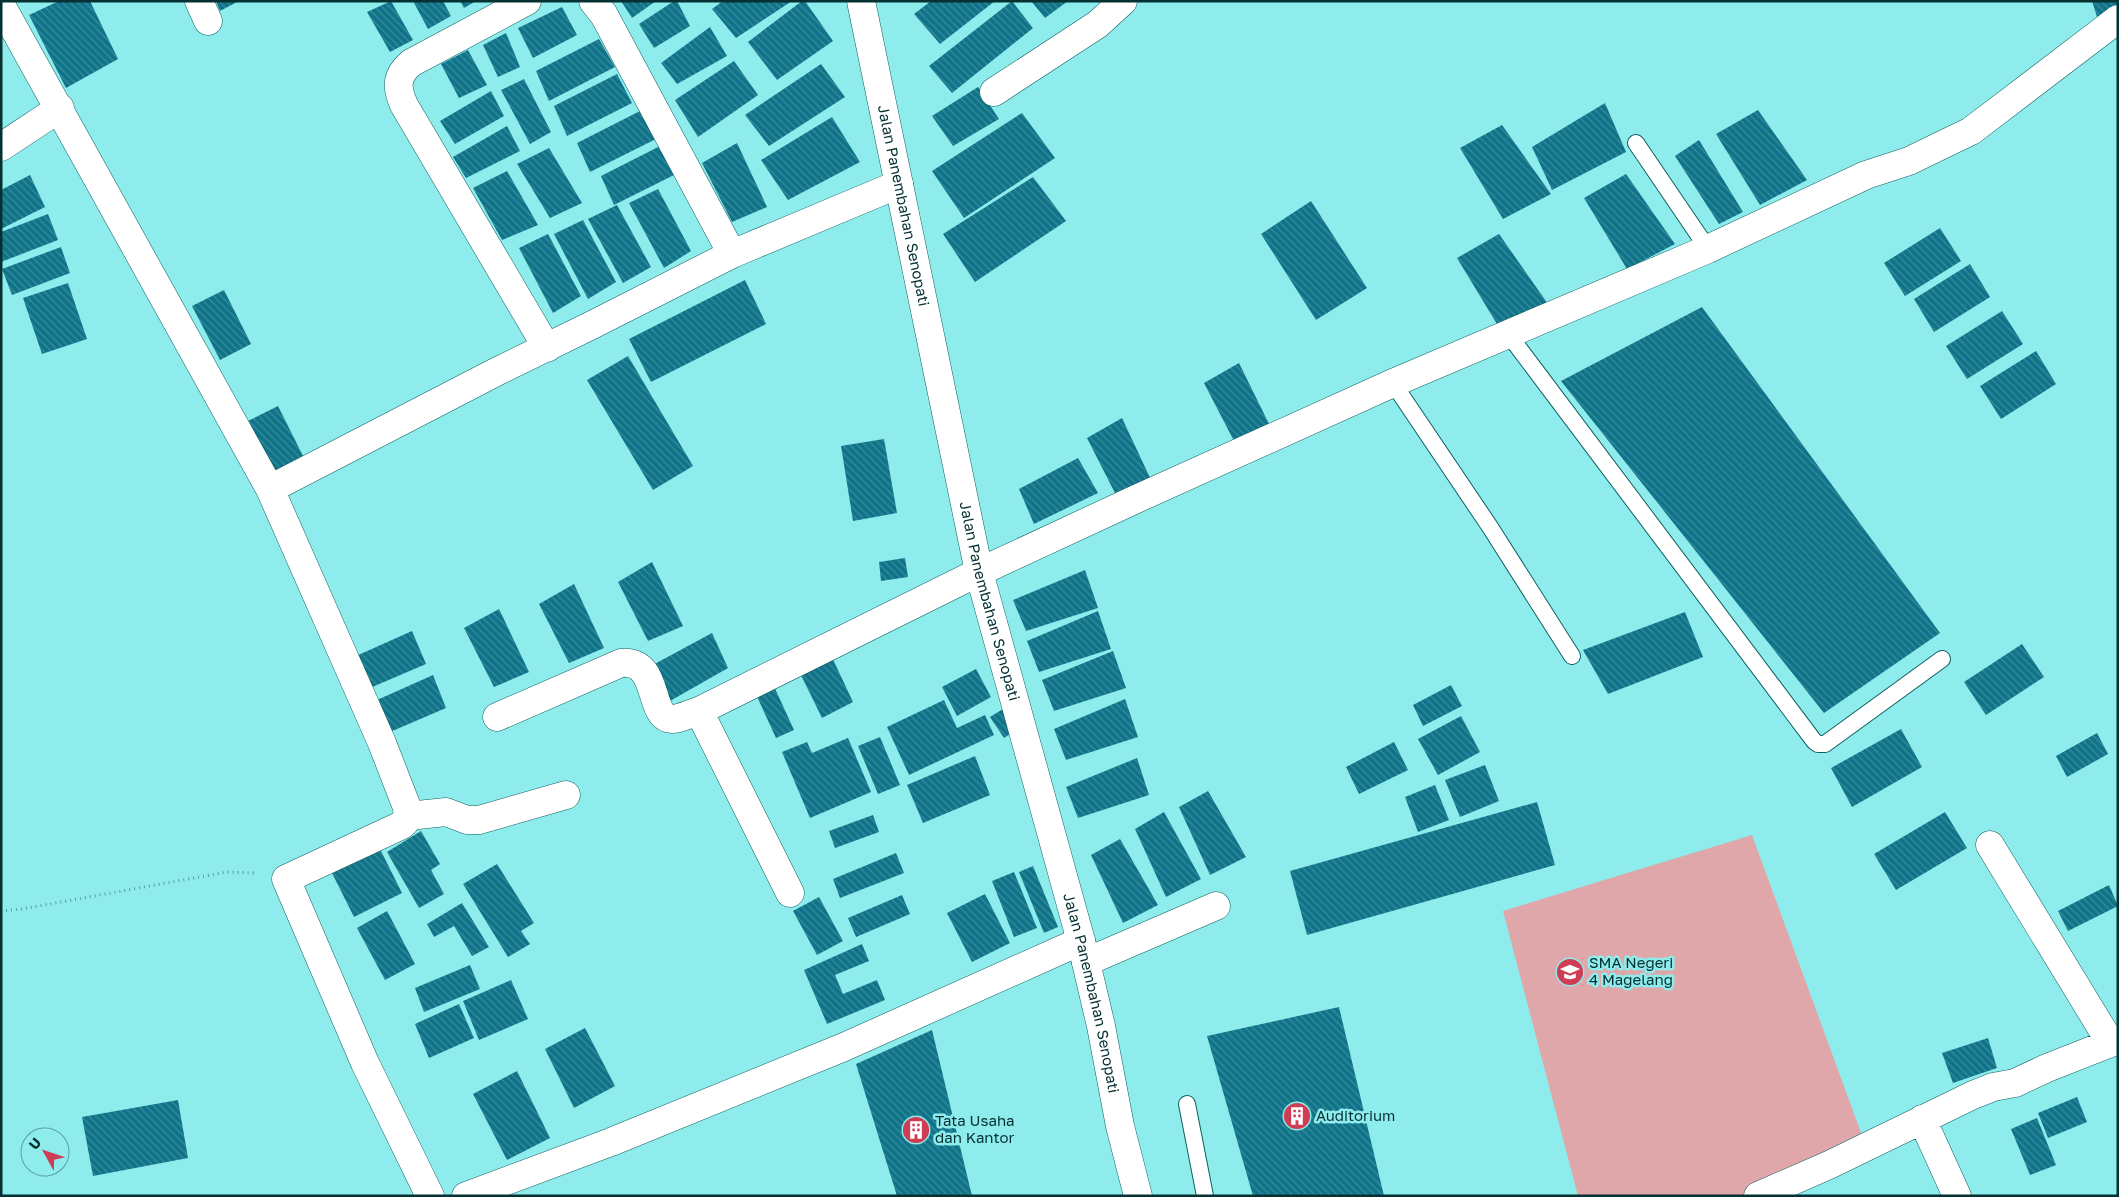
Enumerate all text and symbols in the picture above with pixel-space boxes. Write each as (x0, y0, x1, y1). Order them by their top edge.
street label: Jalan Panembahan Senopati (875, 103, 934, 308)
street label: Jalan Panembahan Senopati (957, 500, 1024, 703)
street label: Jalan Panembahan Senopati (1060, 891, 1124, 1095)
place label: SMA Negeri 4 Magelang (1589, 953, 1673, 988)
school or university icon: SMA Negeri 4 Magelang (1555, 957, 1585, 987)
building icon: Auditorium (1282, 1101, 1312, 1131)
place label: Auditorium (1316, 1106, 1395, 1124)
place label: Tata Usaha dan Kantor (935, 1111, 1015, 1146)
building icon: Tata Usaha dan Kantor (901, 1115, 931, 1145)
north arrow (20, 1127, 70, 1177)
text: U (25, 1134, 44, 1153)

